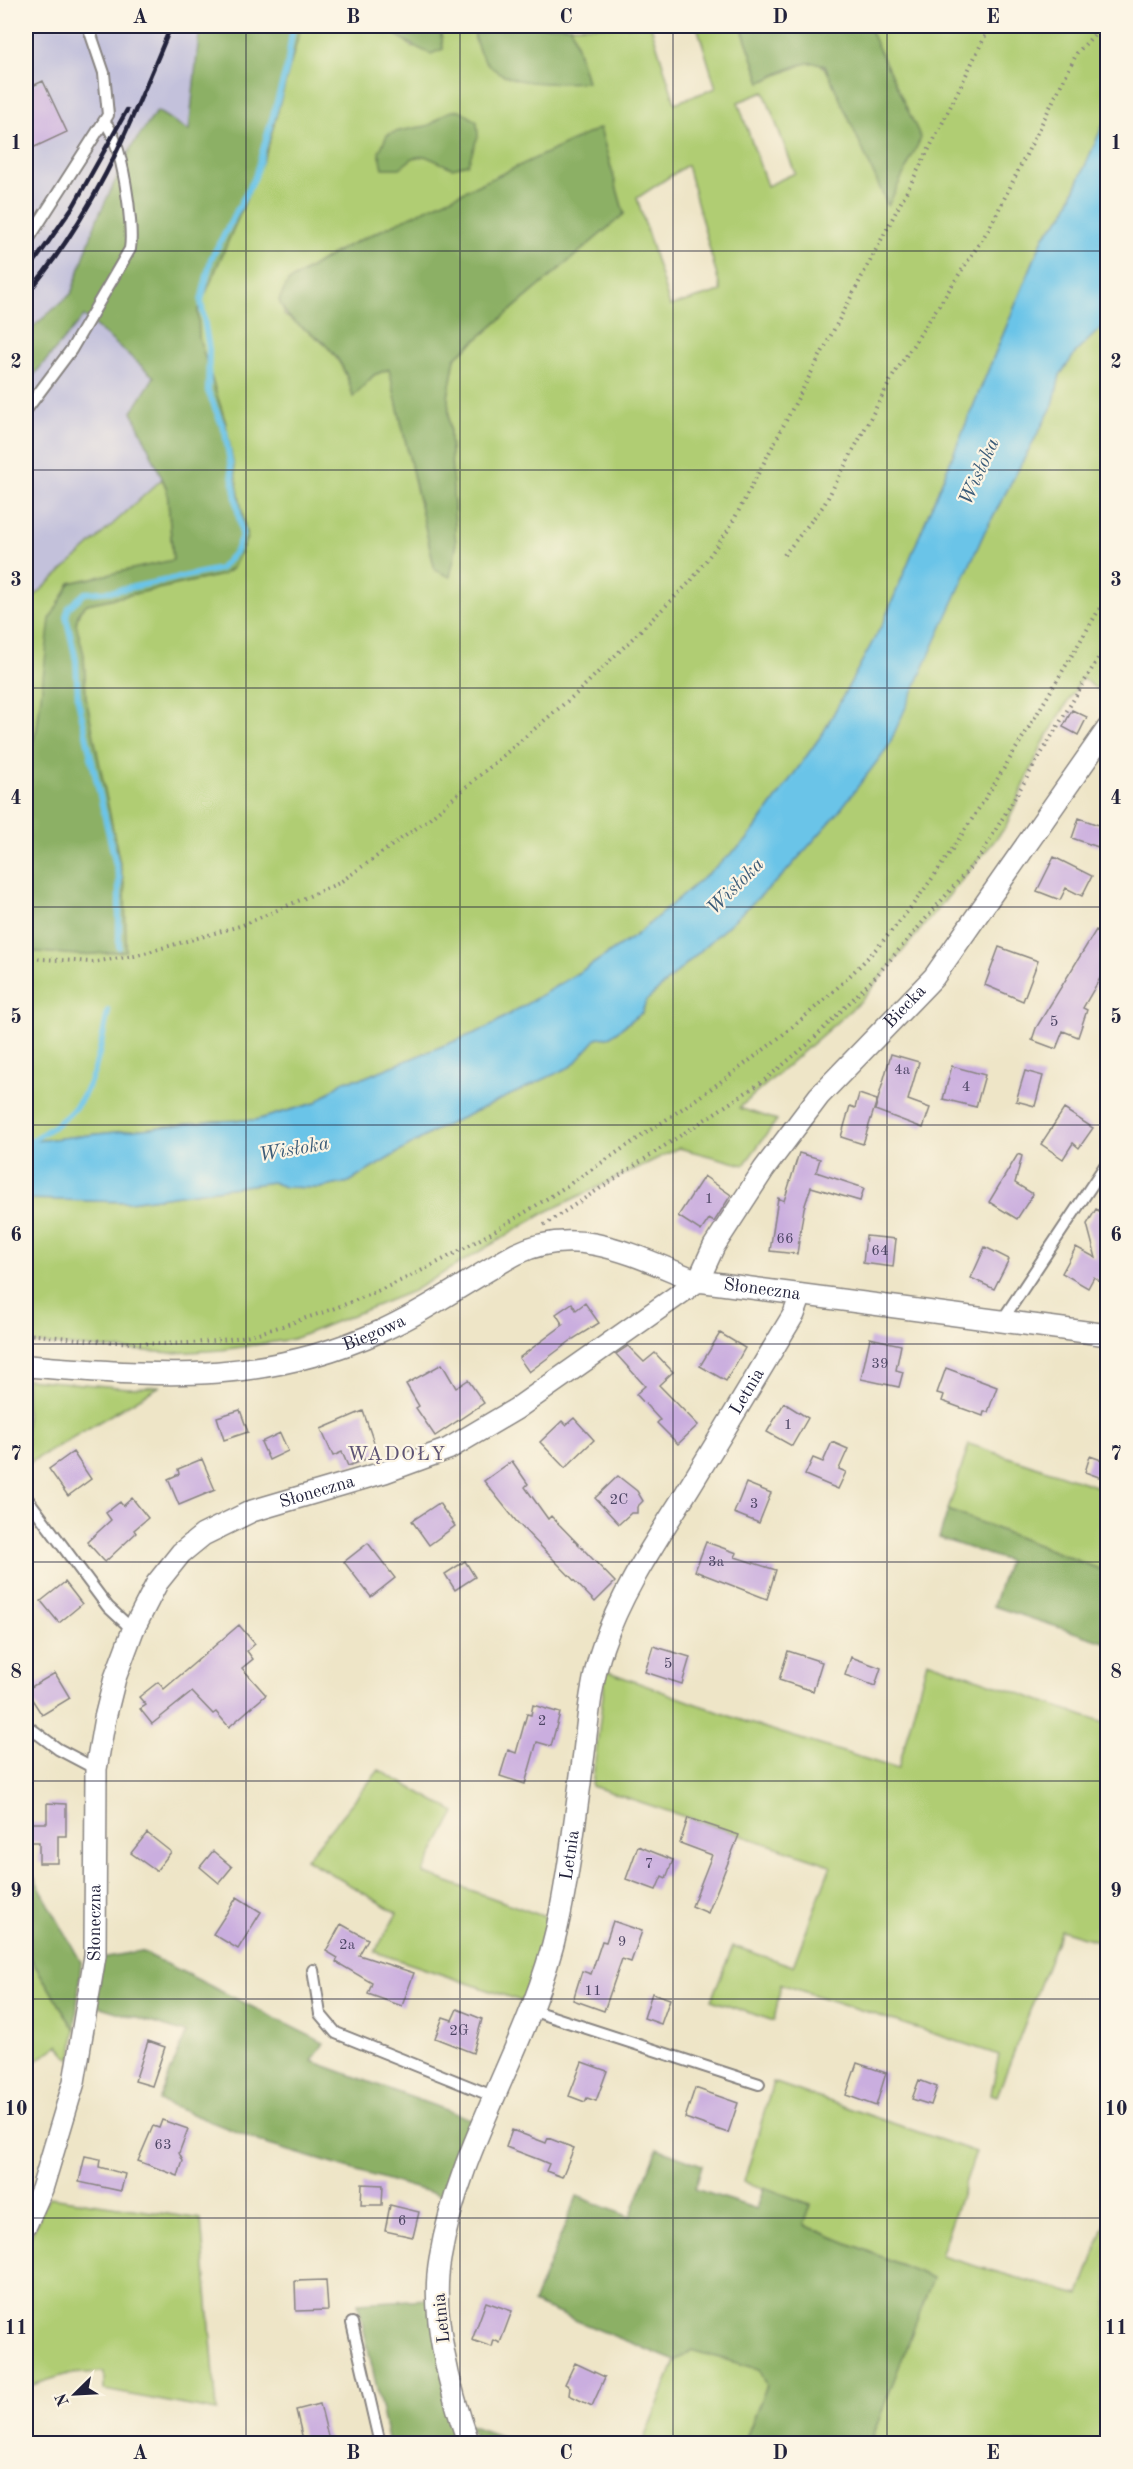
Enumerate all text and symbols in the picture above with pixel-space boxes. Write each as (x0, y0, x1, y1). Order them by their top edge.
text: A (132, 8, 148, 28)
text: B (346, 8, 360, 28)
text: C (559, 8, 573, 28)
text: D (772, 8, 788, 28)
text: E (986, 8, 1000, 28)
text: 1 (10, 134, 22, 154)
text: 1 (1110, 134, 1122, 154)
text: 2 (10, 353, 22, 373)
text: 2 (1110, 353, 1122, 373)
water label: Wisłoka (956, 435, 1004, 509)
text: 3 (10, 571, 22, 591)
text: 3 (1110, 571, 1122, 591)
text: 4 (10, 789, 22, 809)
text: 4 (1110, 789, 1122, 809)
water label: Wisłoka (704, 854, 769, 919)
street label: Biecka (881, 982, 930, 1032)
text: 5 (10, 1007, 22, 1028)
text: 5 (1110, 1007, 1122, 1028)
house number: 5 (1050, 1015, 1058, 1030)
house number: 4a (894, 1063, 911, 1078)
house number: 4 (962, 1080, 970, 1095)
water label: Wisłoka (257, 1134, 331, 1166)
house number: 1 (705, 1192, 713, 1207)
text: 6 (10, 1226, 22, 1246)
text: 6 (1110, 1226, 1122, 1246)
house number: 66 (776, 1232, 794, 1247)
house number: 64 (871, 1244, 889, 1259)
street label: Słoneczna (723, 1275, 802, 1303)
street label: Biegowa (340, 1312, 408, 1355)
house number: 39 (871, 1357, 889, 1372)
street label: Letnia (727, 1365, 768, 1418)
house number: 1 (784, 1418, 792, 1433)
text: 7 (10, 1445, 22, 1465)
district label: WĄDOŁY (347, 1445, 447, 1465)
text: 7 (1110, 1445, 1122, 1465)
street label: Słoneczna (277, 1472, 357, 1511)
house number: 2C (610, 1493, 628, 1508)
house number: 3 (750, 1497, 758, 1512)
house number: 3a (708, 1555, 725, 1570)
house number: 5 (664, 1657, 672, 1672)
text: 8 (10, 1663, 22, 1683)
text: 8 (1110, 1663, 1122, 1683)
house number: 2 (538, 1714, 546, 1729)
street label: Letnia (557, 1829, 583, 1881)
house number: 7 (645, 1857, 653, 1872)
text: 9 (10, 1882, 22, 1902)
text: 9 (1110, 1882, 1122, 1902)
street label: Słoneczna (86, 1884, 104, 1962)
house number: 9 (618, 1935, 626, 1950)
house number: 2a (339, 1938, 356, 1953)
house number: 11 (584, 1984, 602, 1999)
house number: 2G (449, 2024, 469, 2039)
text: 10 (4, 2100, 28, 2120)
text: 10 (1104, 2100, 1128, 2120)
house number: 63 (154, 2138, 172, 2153)
house number: 6 (398, 2214, 406, 2229)
street label: Letnia (430, 2292, 454, 2344)
text: 11 (4, 2319, 28, 2339)
text: 11 (1104, 2319, 1128, 2339)
north arrow (45, 2364, 105, 2424)
text: N (53, 2390, 73, 2408)
text: A (132, 2444, 148, 2464)
text: B (346, 2444, 360, 2464)
text: C (559, 2444, 573, 2464)
text: D (772, 2444, 788, 2464)
text: E (986, 2444, 1000, 2464)

